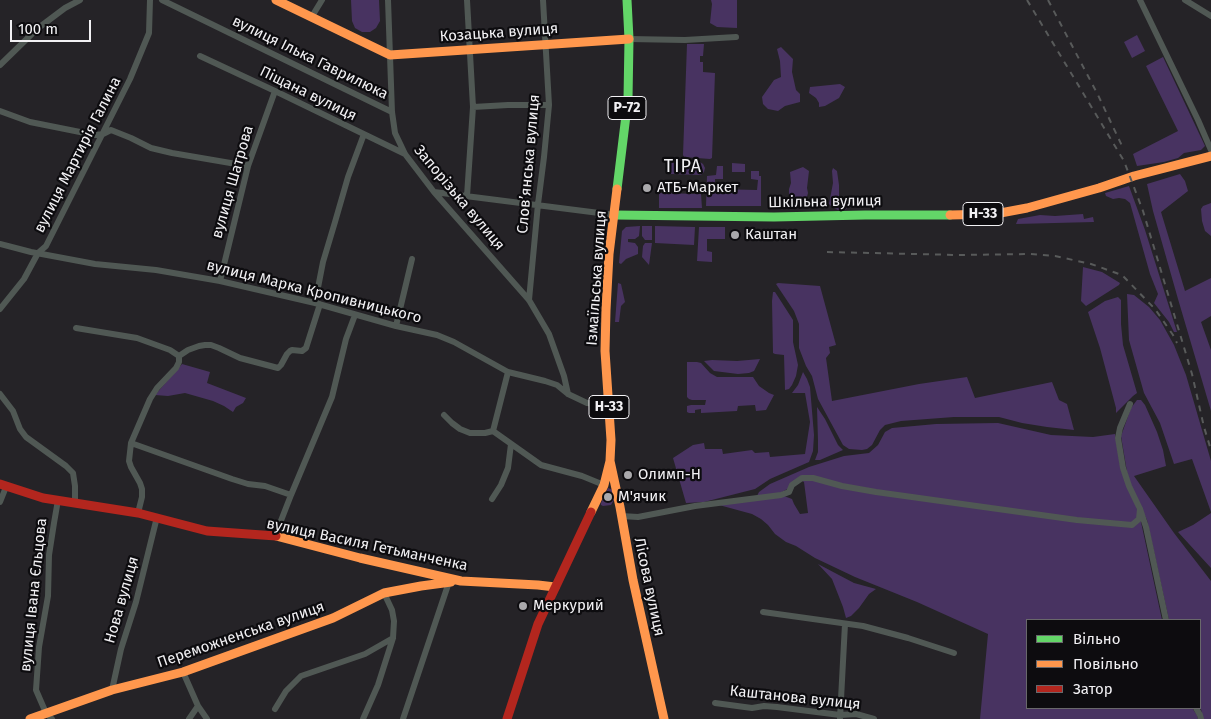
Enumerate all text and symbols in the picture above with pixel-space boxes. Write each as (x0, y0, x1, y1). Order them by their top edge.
scale bar (12, 10, 94, 42)
street label: вулиця Ілька Гаврилюка (229, 12, 391, 104)
text: 100 m (18, 20, 58, 38)
street label: Козацька вулиця (439, 20, 559, 46)
street label: Піщана вулиця (257, 63, 359, 125)
street label: вулиця Мартирія Галина (31, 74, 125, 236)
street label: Словʼянська вулиця (514, 94, 544, 234)
road number: Р-72 (608, 96, 646, 120)
street label: вулиця Шатрова (208, 123, 258, 241)
street label: Запорізька вулиця (410, 142, 508, 254)
district label: ТІРА (663, 156, 703, 178)
place label: АТБ-Маркет (657, 179, 738, 197)
marker: АТБ-Маркет (641, 182, 653, 194)
street label: Шкільна вулиця (768, 192, 882, 212)
road number: Н-33 (963, 202, 1003, 225)
street label: Ізмаїльська вулиця (583, 210, 611, 346)
place label: Каштан (745, 226, 797, 244)
marker: Каштан (729, 229, 741, 241)
street label: вулиця Марка Кропивницького (205, 257, 423, 327)
road number: Н-33 (589, 396, 629, 418)
place label: Олимп-Н (638, 466, 701, 484)
marker: Олимп-Н (622, 469, 634, 481)
place label: М'ячик (618, 488, 666, 506)
marker: М'ячик (602, 491, 614, 503)
street label: вулиця Василя Гетьманченка (265, 515, 469, 575)
street label: вулиця Івана Єльцова (17, 517, 51, 673)
street label: Лісова вулиця (630, 536, 668, 638)
street label: Нова вулиця (101, 554, 143, 646)
place label: Меркурий (533, 597, 604, 615)
street label: Переможненська вулиця (155, 598, 327, 672)
marker: Меркурий (517, 600, 529, 612)
legend (1026, 619, 1201, 709)
text: Вільно (1073, 630, 1120, 648)
text: Повільно (1073, 655, 1139, 673)
text: Затор (1073, 680, 1113, 698)
street label: Каштанова вулиця (729, 682, 861, 714)

